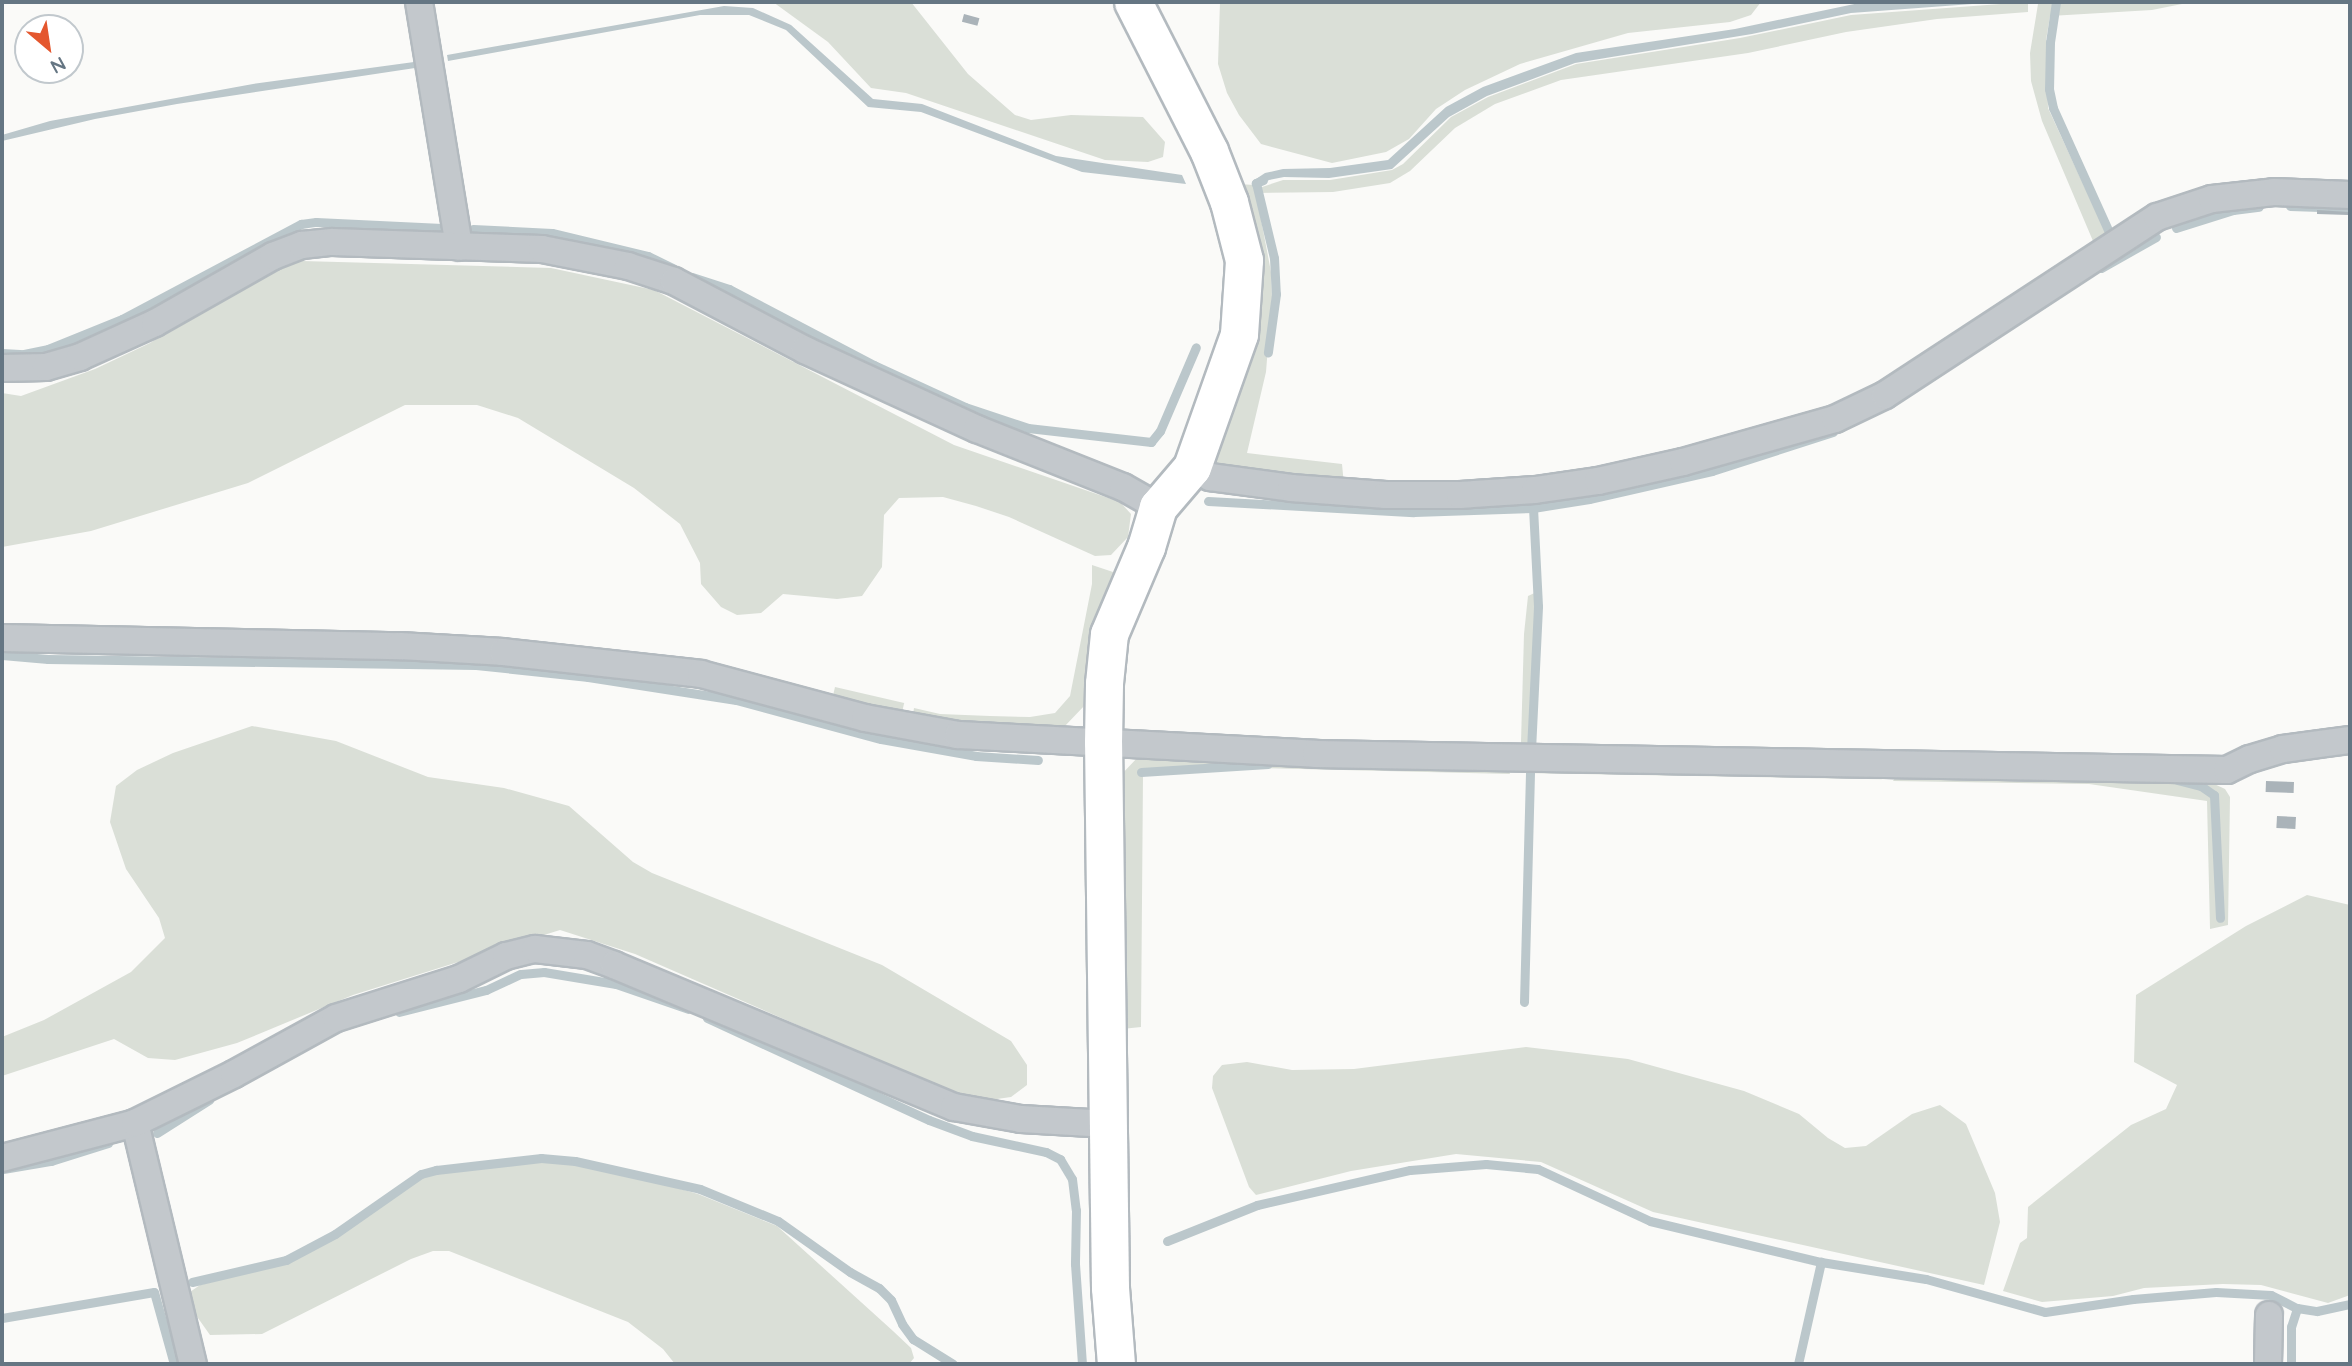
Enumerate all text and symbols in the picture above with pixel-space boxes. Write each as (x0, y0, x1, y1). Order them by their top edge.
north arrow (14, 14, 84, 84)
text: N (46, 52, 70, 79)

